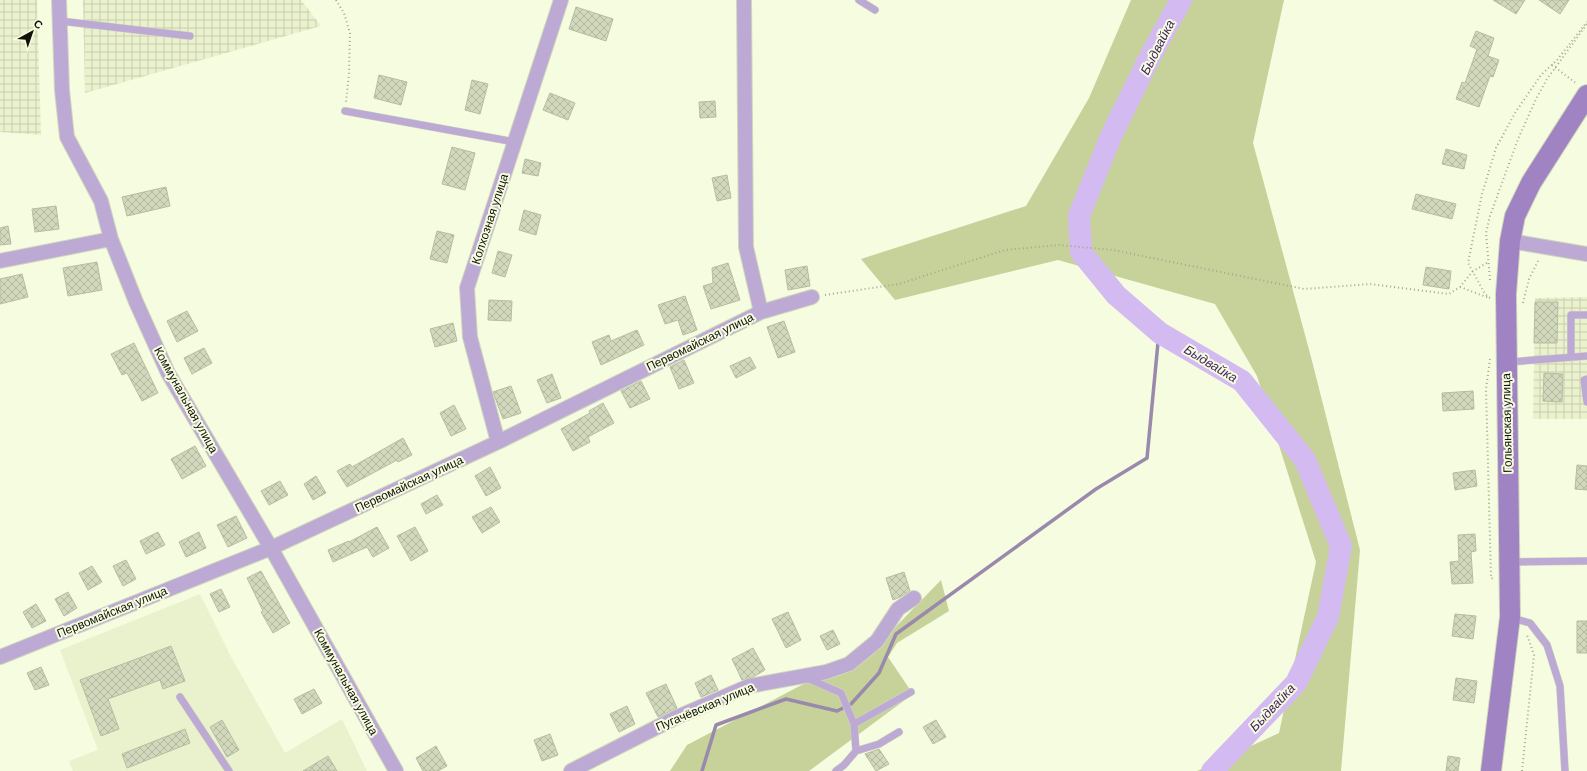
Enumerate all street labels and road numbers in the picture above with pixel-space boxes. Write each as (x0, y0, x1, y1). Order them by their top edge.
street label: Колхозная улица (469, 172, 511, 266)
street label: Первомайская улица (644, 310, 756, 374)
street label: Коммунальная улица (151, 345, 221, 456)
street label: Гольянская улица (1499, 373, 1515, 473)
street label: Первомайская улица (353, 453, 466, 515)
street label: Первомайская улица (55, 583, 169, 641)
street label: Коммунальная улица (311, 627, 381, 738)
street label: Пугачёвская улица (654, 680, 757, 734)

